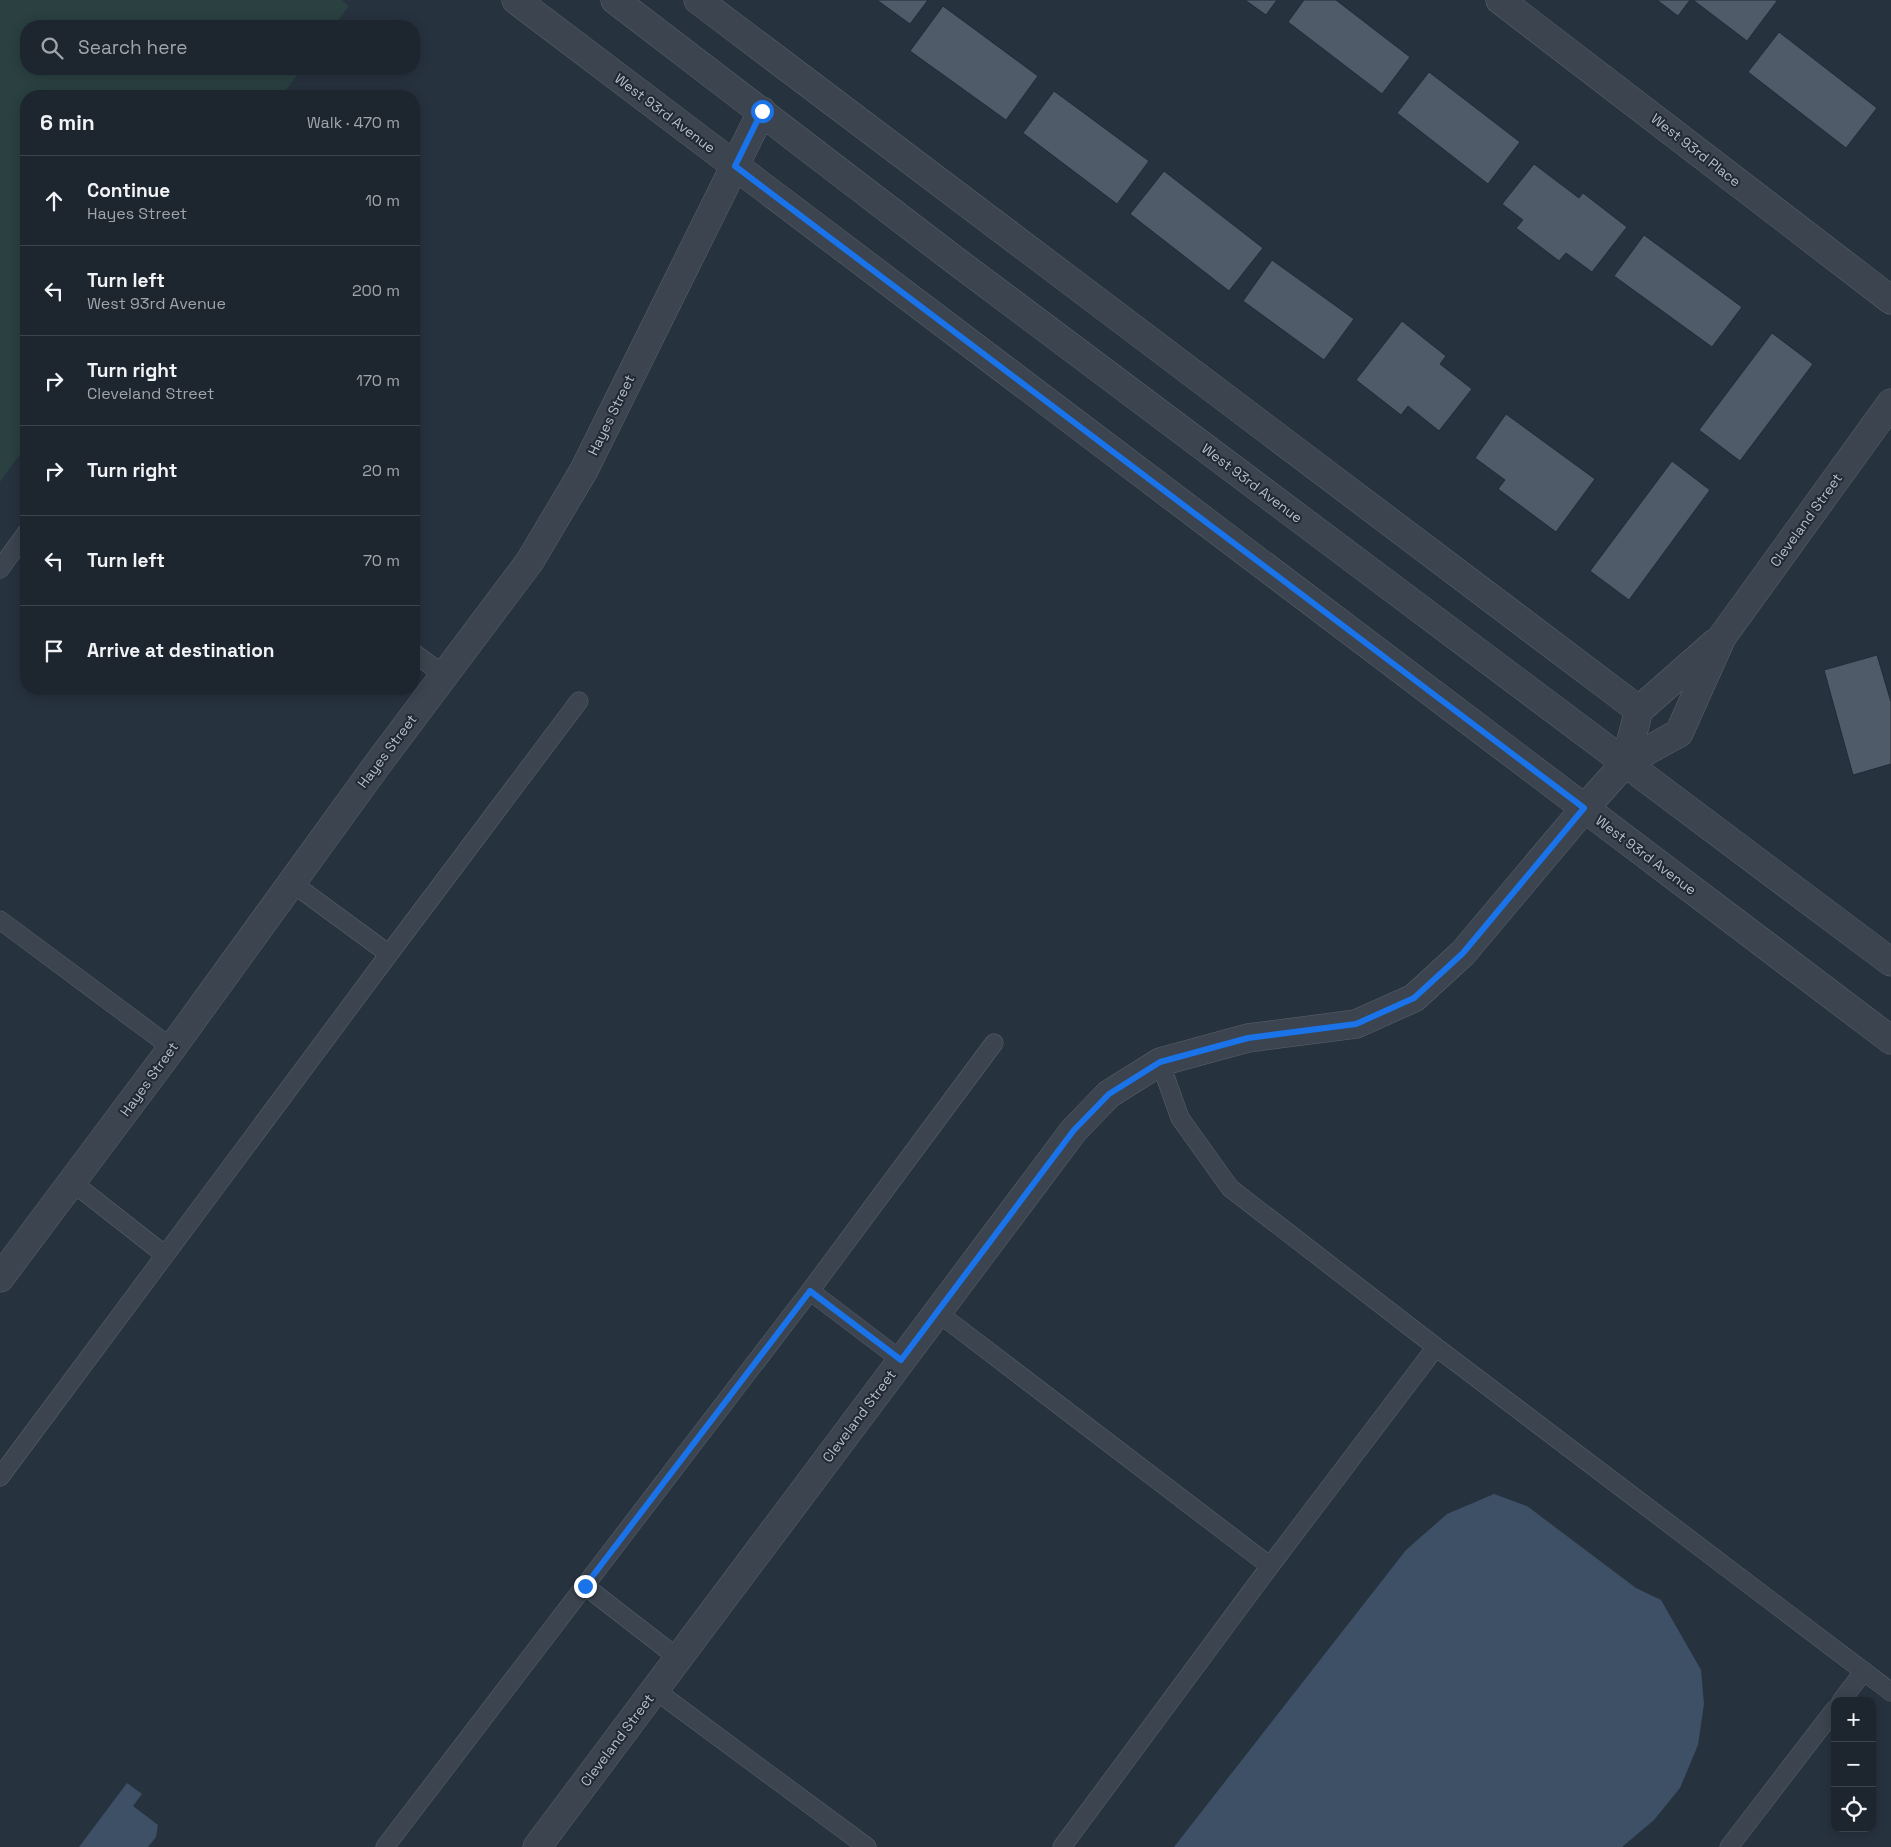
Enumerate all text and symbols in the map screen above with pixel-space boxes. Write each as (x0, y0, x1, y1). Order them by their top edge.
search box (20, 20, 420, 75)
icon: search (38, 34, 66, 62)
text: Search here (78, 35, 188, 60)
street label: West 93rd Avenue (611, 69, 719, 157)
route start (751, 100, 774, 123)
text: 6 min (40, 109, 95, 136)
street label: West 93rd Place (1648, 109, 1744, 191)
text: Walk · 470 m (307, 112, 400, 133)
text: Continue (87, 178, 170, 203)
icon: ahead (40, 187, 68, 215)
text: 10 m (365, 190, 400, 211)
text: Hayes Street (87, 203, 187, 224)
text: Turn left (87, 268, 165, 293)
icon: left (40, 277, 68, 305)
text: 200 m (352, 280, 400, 301)
text: West 93rd Avenue (87, 293, 226, 314)
text: Turn right (87, 358, 177, 383)
icon: right (40, 367, 68, 395)
text: 170 m (356, 370, 400, 391)
street label: Hayes Street (584, 372, 638, 458)
text: Cleveland Street (87, 383, 214, 404)
street label: West 93rd Avenue (1198, 439, 1306, 527)
icon: right (40, 457, 68, 485)
text: Turn right (87, 458, 177, 483)
text: 20 m (362, 460, 400, 481)
street label: Cleveland Street (1766, 470, 1846, 570)
icon: left (40, 547, 68, 575)
text: Turn left (87, 548, 165, 573)
text: 70 m (363, 550, 400, 571)
icon: arrive (40, 637, 68, 665)
text: Arrive at destination (87, 638, 275, 663)
street label: Hayes Street (353, 711, 421, 791)
street label: West 93rd Avenue (1592, 811, 1700, 899)
street label: Hayes Street (116, 1038, 182, 1120)
street label: Cleveland Street (818, 1366, 900, 1466)
route end (574, 1575, 597, 1598)
street label: Cleveland Street (576, 1690, 658, 1790)
map controls (1831, 1697, 1876, 1832)
button: + (1831, 1697, 1876, 1742)
button: − (1831, 1742, 1876, 1787)
button: locate (1831, 1787, 1876, 1832)

